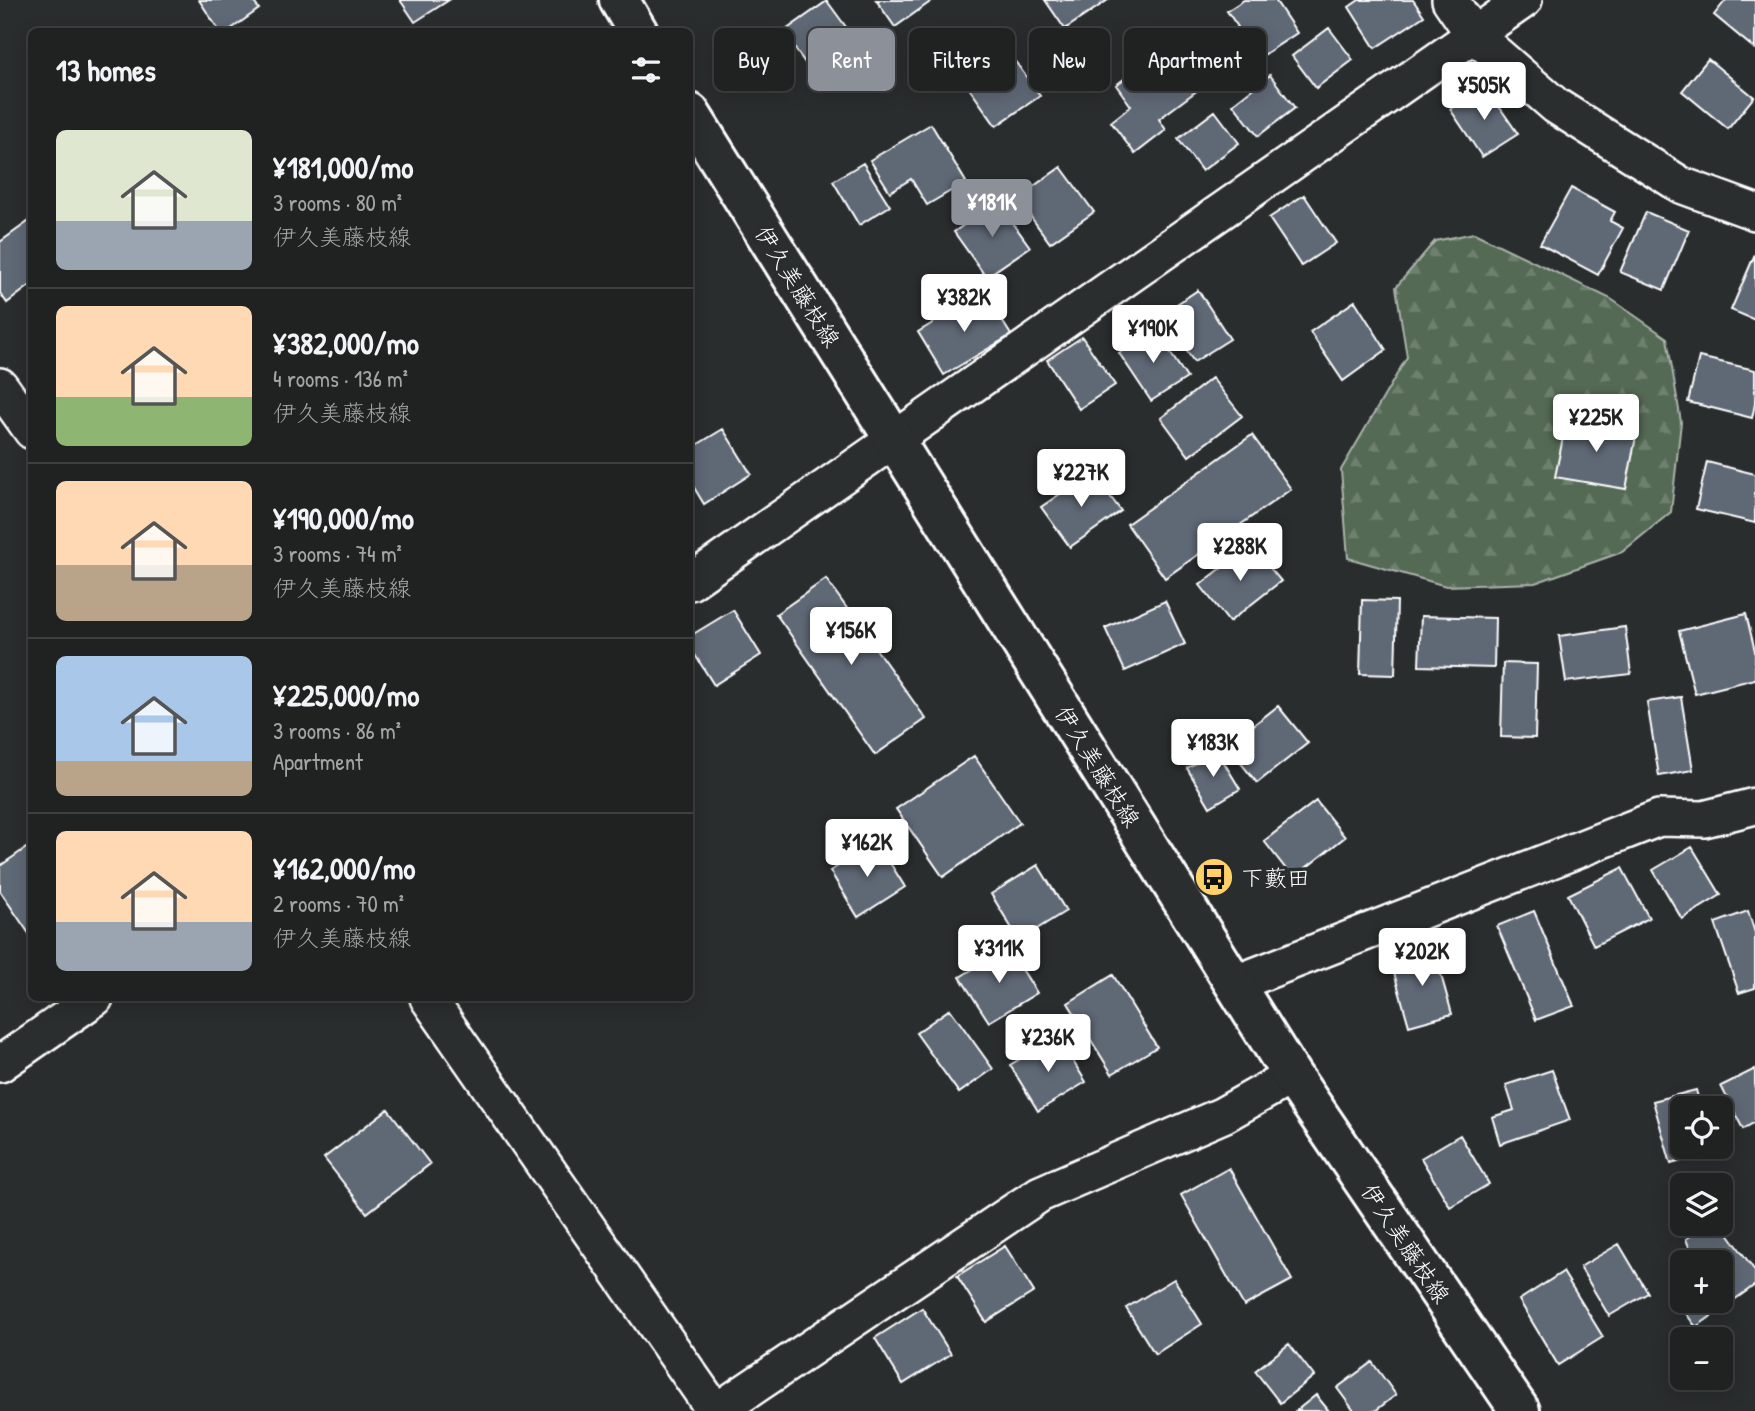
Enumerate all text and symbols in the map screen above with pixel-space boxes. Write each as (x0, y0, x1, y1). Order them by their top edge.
chip: Buy (714, 28, 794, 91)
chip: Rent (808, 28, 895, 91)
chip: Filters (909, 28, 1015, 91)
chip: New (1029, 28, 1110, 91)
chip: Apartment (1124, 28, 1266, 91)
text: 13 homes (56, 50, 156, 90)
icon: filters (627, 51, 665, 89)
pin: ¥505K (1435, 62, 1533, 122)
text: ¥505K (1458, 69, 1510, 100)
text: ¥181,000/mo (273, 147, 413, 187)
icon: home (112, 158, 196, 242)
pin: ¥181K (943, 180, 1041, 239)
text: ¥181K (967, 186, 1017, 217)
text: 3 rooms · 80 m² (273, 187, 402, 218)
street label: 伊久美藤枝線 (748, 219, 848, 353)
text: 伊久美藤枝線 (273, 221, 411, 252)
pin: ¥382K (915, 274, 1013, 334)
text: ¥382K (937, 281, 991, 312)
pin: ¥190K (1104, 306, 1202, 365)
text: ¥190K (1128, 312, 1178, 343)
text: ¥382,000/mo (273, 323, 419, 363)
icon: home (112, 334, 196, 418)
text: 4 rooms · 136 m² (273, 363, 408, 394)
pin: ¥225K (1547, 394, 1645, 454)
text: 伊久美藤枝線 (273, 397, 411, 428)
text: ¥225K (1569, 401, 1623, 432)
pin: ¥227K (1032, 449, 1130, 509)
text: ¥227K (1053, 456, 1109, 487)
text: ¥190,000/mo (273, 498, 414, 538)
icon: home (112, 509, 196, 593)
pin: ¥288K (1191, 524, 1289, 583)
text: ¥288K (1213, 530, 1267, 561)
text: 3 rooms · 74 m² (273, 538, 402, 569)
text: 伊久美藤枝線 (273, 572, 411, 603)
pin: ¥156K (802, 608, 900, 667)
text: ¥156K (826, 614, 876, 645)
text: ¥225,000/mo (273, 675, 419, 715)
icon: home (112, 684, 196, 768)
street label: 伊久美藤枝線 (1048, 699, 1148, 833)
text: 3 rooms · 86 m² (273, 715, 401, 746)
pin: ¥183K (1164, 720, 1262, 779)
text: ¥183K (1187, 726, 1239, 757)
text: Apartment (273, 746, 363, 777)
pin: ¥162K (818, 820, 916, 879)
text: ¥162K (842, 826, 893, 857)
text: ¥162,000/mo (273, 848, 415, 888)
bus stop icon: 下藪田 (1193, 856, 1235, 898)
icon: home (112, 859, 196, 943)
place label: 下藪田 (1241, 862, 1310, 893)
text: 2 rooms · 70 m² (273, 888, 404, 919)
text: 伊久美藤枝線 (273, 922, 411, 953)
pin: ¥311K (950, 926, 1048, 985)
pin: ¥202K (1373, 928, 1471, 988)
text: ¥311K (974, 932, 1024, 963)
text: ¥202K (1395, 935, 1449, 966)
pin: ¥236K (999, 1014, 1097, 1074)
text: ¥236K (1022, 1021, 1074, 1052)
map controls (1670, 1096, 1733, 1390)
button: locate (1670, 1096, 1733, 1159)
button: layers (1670, 1173, 1733, 1236)
street label: 伊久美藤枝線 (1355, 1177, 1457, 1309)
button: + (1670, 1250, 1733, 1313)
button: − (1670, 1327, 1733, 1390)

